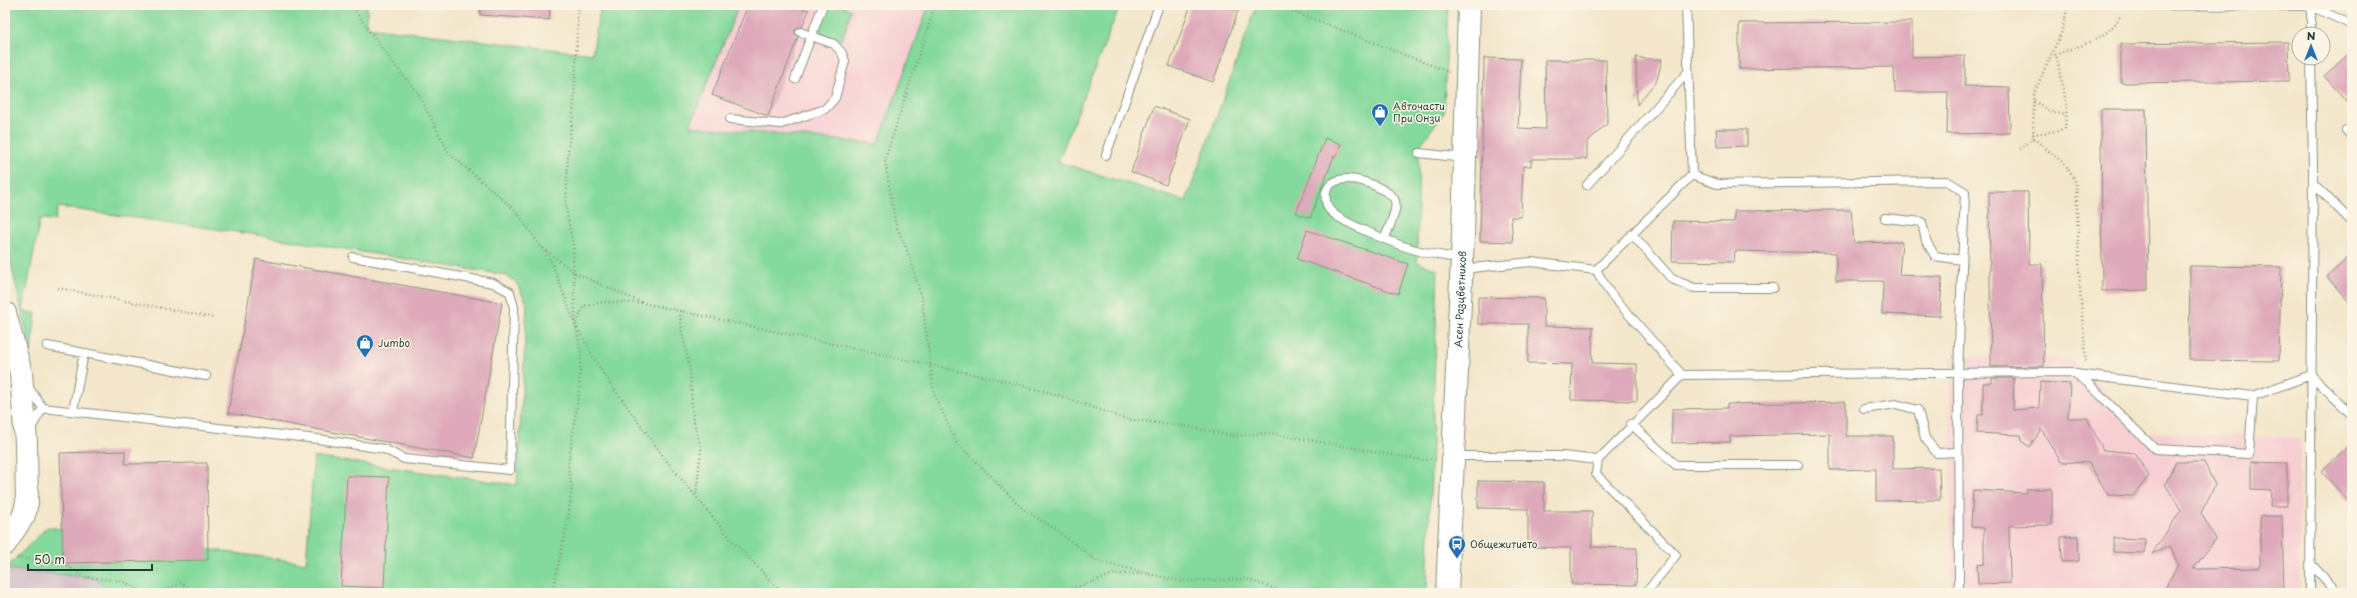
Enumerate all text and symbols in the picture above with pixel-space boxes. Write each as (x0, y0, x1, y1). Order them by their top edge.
north arrow (2291, 26, 2331, 66)
text: N (2307, 27, 2316, 44)
place label: Авточасти При Онзи (1393, 98, 1445, 125)
shop icon: Авточасти При Онзи (1370, 102, 1390, 127)
street label: Асен Разцветников (1450, 251, 1469, 348)
shop icon: Jumbo (355, 333, 375, 358)
place label: Jumbo (378, 335, 410, 350)
bus stop icon: Общежитието (1447, 534, 1467, 559)
place label: Общежитието (1470, 536, 1538, 551)
scale bar (28, 546, 152, 572)
text: 50 m (34, 550, 65, 568)

